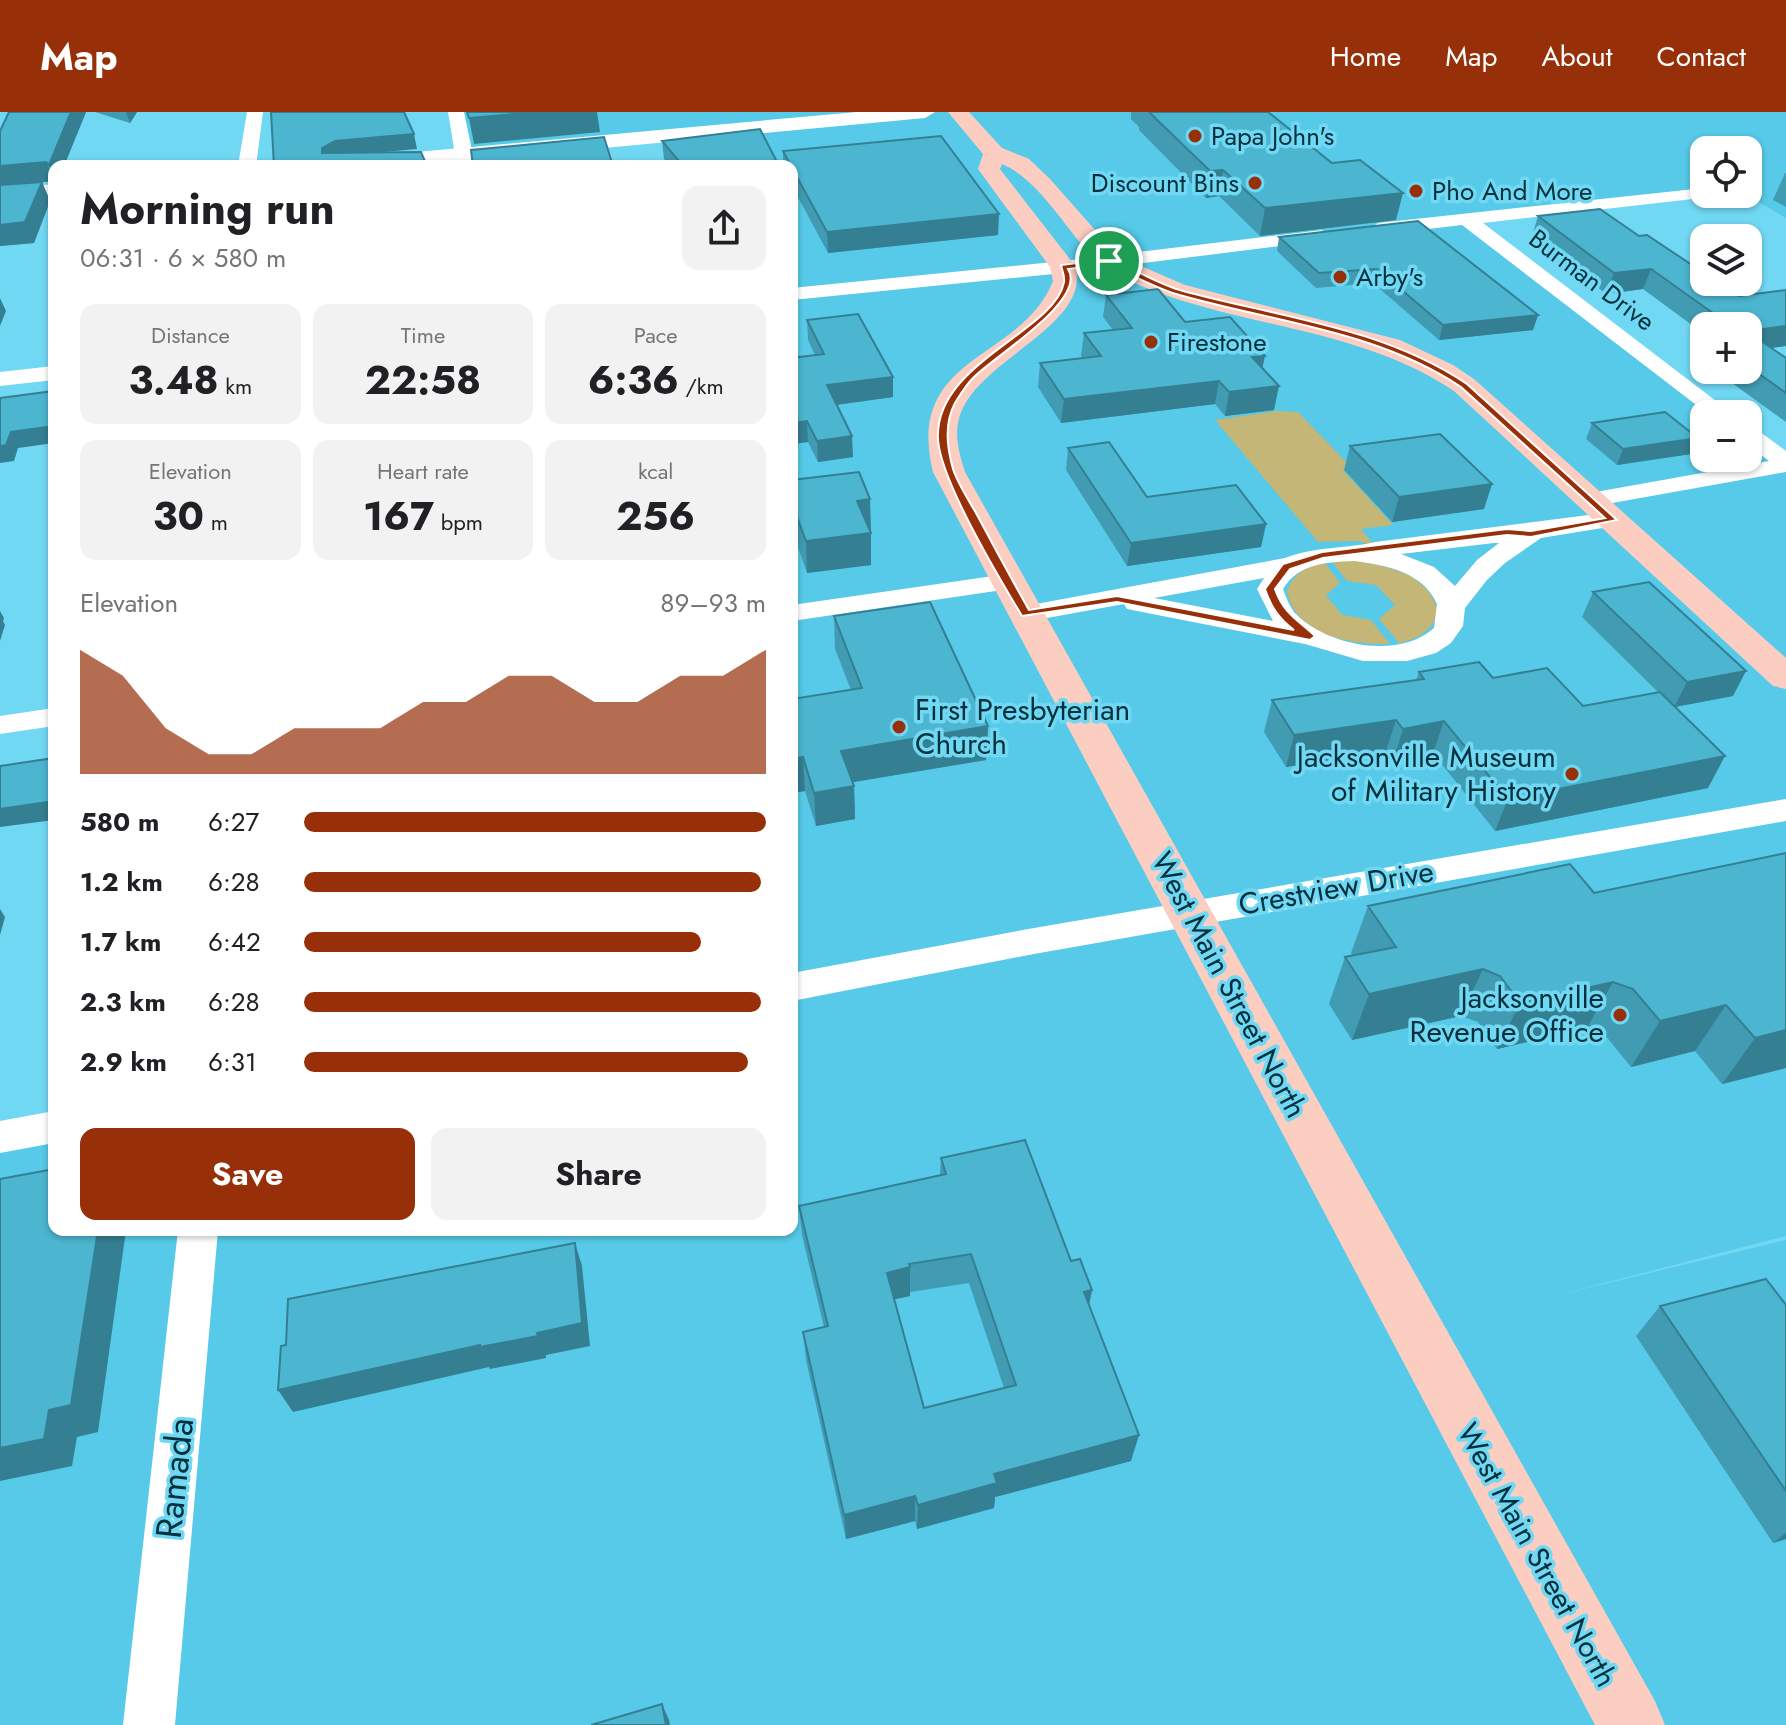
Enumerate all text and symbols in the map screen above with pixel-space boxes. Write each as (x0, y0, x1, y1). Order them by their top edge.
text: Map (40, 29, 118, 84)
text: Home (1330, 36, 1401, 77)
text: Map (1445, 36, 1497, 77)
text: About (1541, 36, 1613, 77)
text: Contact (1657, 36, 1746, 77)
place label: Papa John's (1211, 117, 1334, 155)
marker: Papa John's (1186, 127, 1204, 145)
map controls (1690, 136, 1762, 472)
button: locate (1690, 136, 1762, 208)
place label: Discount Bins (1091, 164, 1239, 202)
place label: Pho And More (1432, 172, 1593, 210)
marker: Discount Bins (1246, 174, 1264, 192)
text: Morning run (80, 177, 335, 241)
marker: Pho And More (1407, 182, 1425, 200)
button: share (682, 186, 766, 270)
street label: Burman Drive (1521, 220, 1663, 340)
button: layers (1690, 224, 1762, 296)
pin (1075, 227, 1143, 295)
text: 06:31 · 6 × 580 m (80, 239, 286, 277)
icon: arrive (1087, 239, 1131, 283)
place label: Arby's (1356, 258, 1423, 296)
marker: Arby's (1331, 268, 1349, 286)
button: + (1690, 312, 1762, 384)
text: Distance (151, 319, 230, 351)
text: Time (401, 319, 445, 351)
text: Pace (634, 319, 678, 351)
place label: Firestone (1167, 323, 1267, 361)
marker: Firestone (1142, 333, 1160, 351)
text: 3.48 (129, 351, 219, 409)
text: 22:58 (365, 351, 481, 409)
text: 6:36 (588, 351, 679, 409)
text: km (219, 370, 252, 402)
text: /km (679, 370, 724, 402)
button: − (1690, 400, 1762, 472)
text: Elevation (149, 455, 232, 487)
text: Heart rate (377, 455, 469, 487)
text: kcal (638, 455, 673, 487)
text: 30 (153, 487, 204, 545)
text: 167 (363, 487, 434, 545)
text: 256 (616, 487, 695, 545)
text: m (204, 506, 228, 538)
text: bpm (434, 506, 483, 538)
text: Elevation (80, 584, 178, 622)
text: 89–93 m (660, 584, 766, 622)
place label: First Presbyterian Church (915, 688, 1130, 765)
marker: First Presbyterian Church (890, 718, 908, 736)
place label: Jacksonville Museum of Military History (1293, 735, 1557, 812)
marker: Jacksonville Museum of Military History (1563, 765, 1581, 783)
text: 580 m (80, 803, 159, 841)
text: 6:27 (208, 803, 259, 841)
street label: West Main Street North (1141, 844, 1318, 1125)
street label: Crestview Drive (1235, 849, 1437, 926)
text: 1.2 km (80, 863, 163, 901)
text: 6:28 (208, 863, 260, 901)
text: 1.7 km (80, 923, 161, 961)
text: 6:42 (208, 923, 261, 961)
place label: Jacksonville Revenue Office (1410, 976, 1604, 1053)
text: 2.3 km (80, 983, 166, 1021)
text: 6:28 (208, 983, 260, 1021)
marker: Jacksonville Revenue Office (1611, 1006, 1629, 1024)
text: 2.9 km (80, 1043, 167, 1081)
text: 6:31 (208, 1043, 257, 1081)
button: Save (80, 1128, 415, 1220)
button: Share (431, 1128, 766, 1220)
street label: Ramada (142, 1415, 206, 1541)
street label: West Main Street North (1447, 1415, 1628, 1695)

